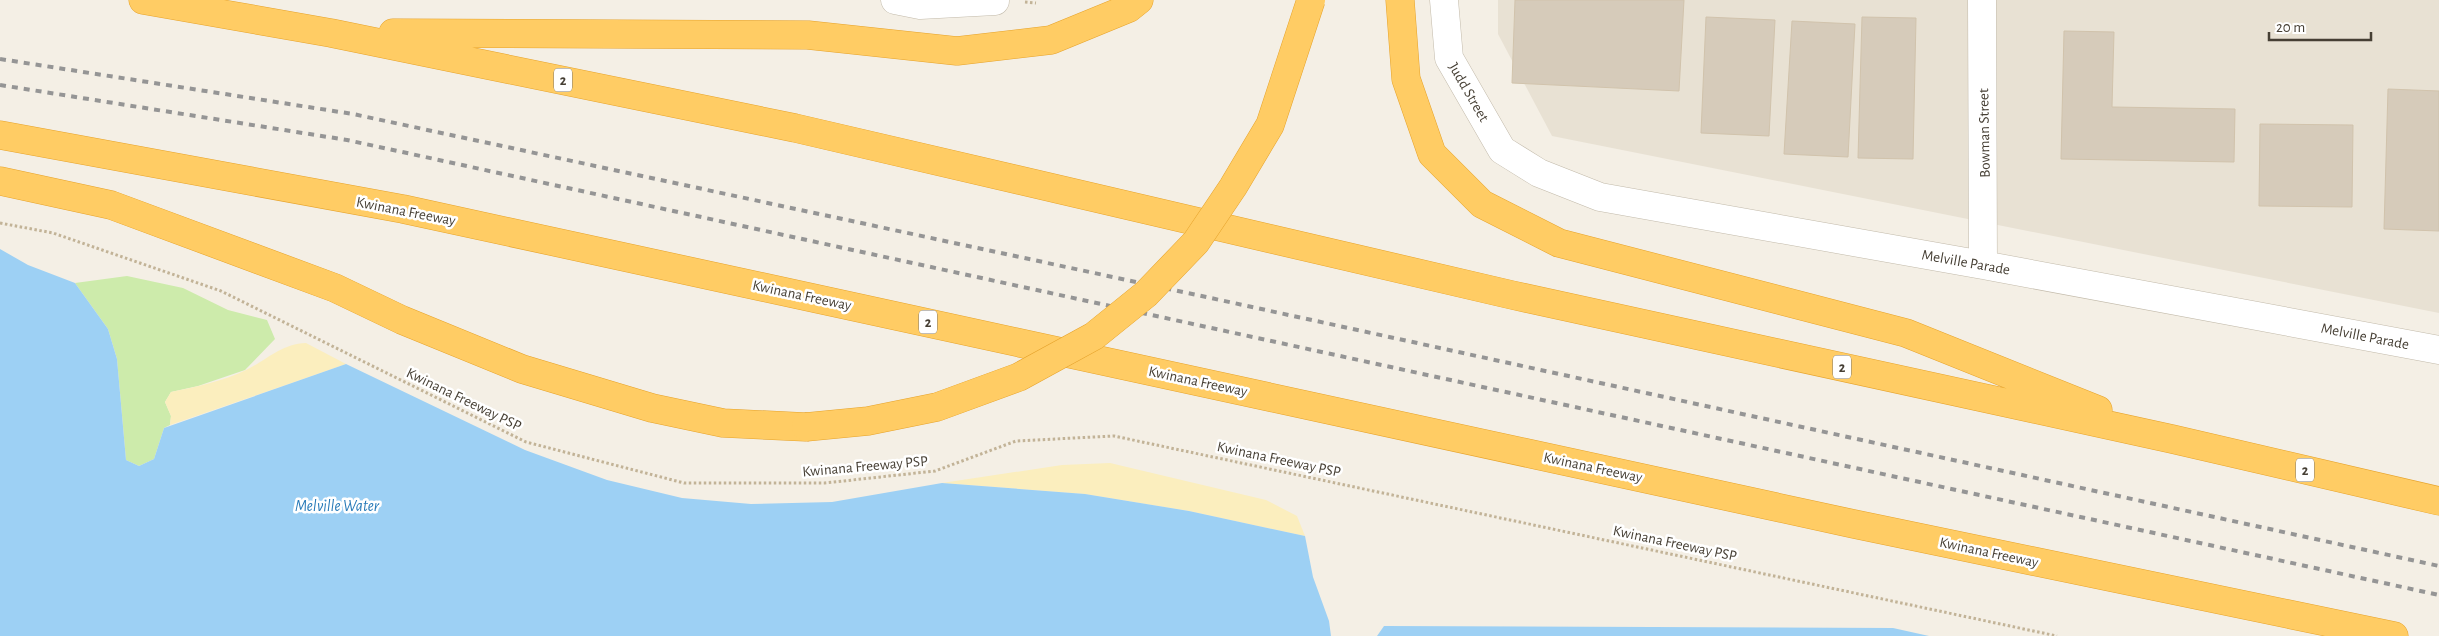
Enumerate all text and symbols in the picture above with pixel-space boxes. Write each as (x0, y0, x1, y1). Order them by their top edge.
scale bar (2269, 10, 2372, 42)
text: 20 m (2276, 20, 2305, 35)
street label: Judd Street (1446, 60, 1492, 125)
road number: 2 (554, 68, 572, 92)
street label: Bowman Street (1976, 88, 1993, 178)
street label: Kwinana Freeway (355, 195, 457, 229)
street label: Melville Parade (1921, 247, 2011, 278)
street label: Kwinana Freeway (751, 278, 853, 313)
road number: 2 (919, 311, 937, 334)
street label: Melville Parade (2320, 321, 2410, 352)
road number: 2 (1833, 356, 1851, 378)
street label: Kwinana Freeway (1147, 364, 1249, 399)
street label: Kwinana Freeway PSP (404, 365, 524, 434)
street label: Kwinana Freeway PSP (1216, 439, 1342, 480)
street label: Kwinana Freeway (1542, 450, 1644, 485)
street label: Kwinana Freeway PSP (802, 454, 929, 479)
road number: 2 (2296, 458, 2314, 482)
water label: Melville Water (295, 498, 380, 514)
street label: Kwinana Freeway PSP (1612, 523, 1738, 564)
street label: Kwinana Freeway (1938, 535, 2040, 570)

